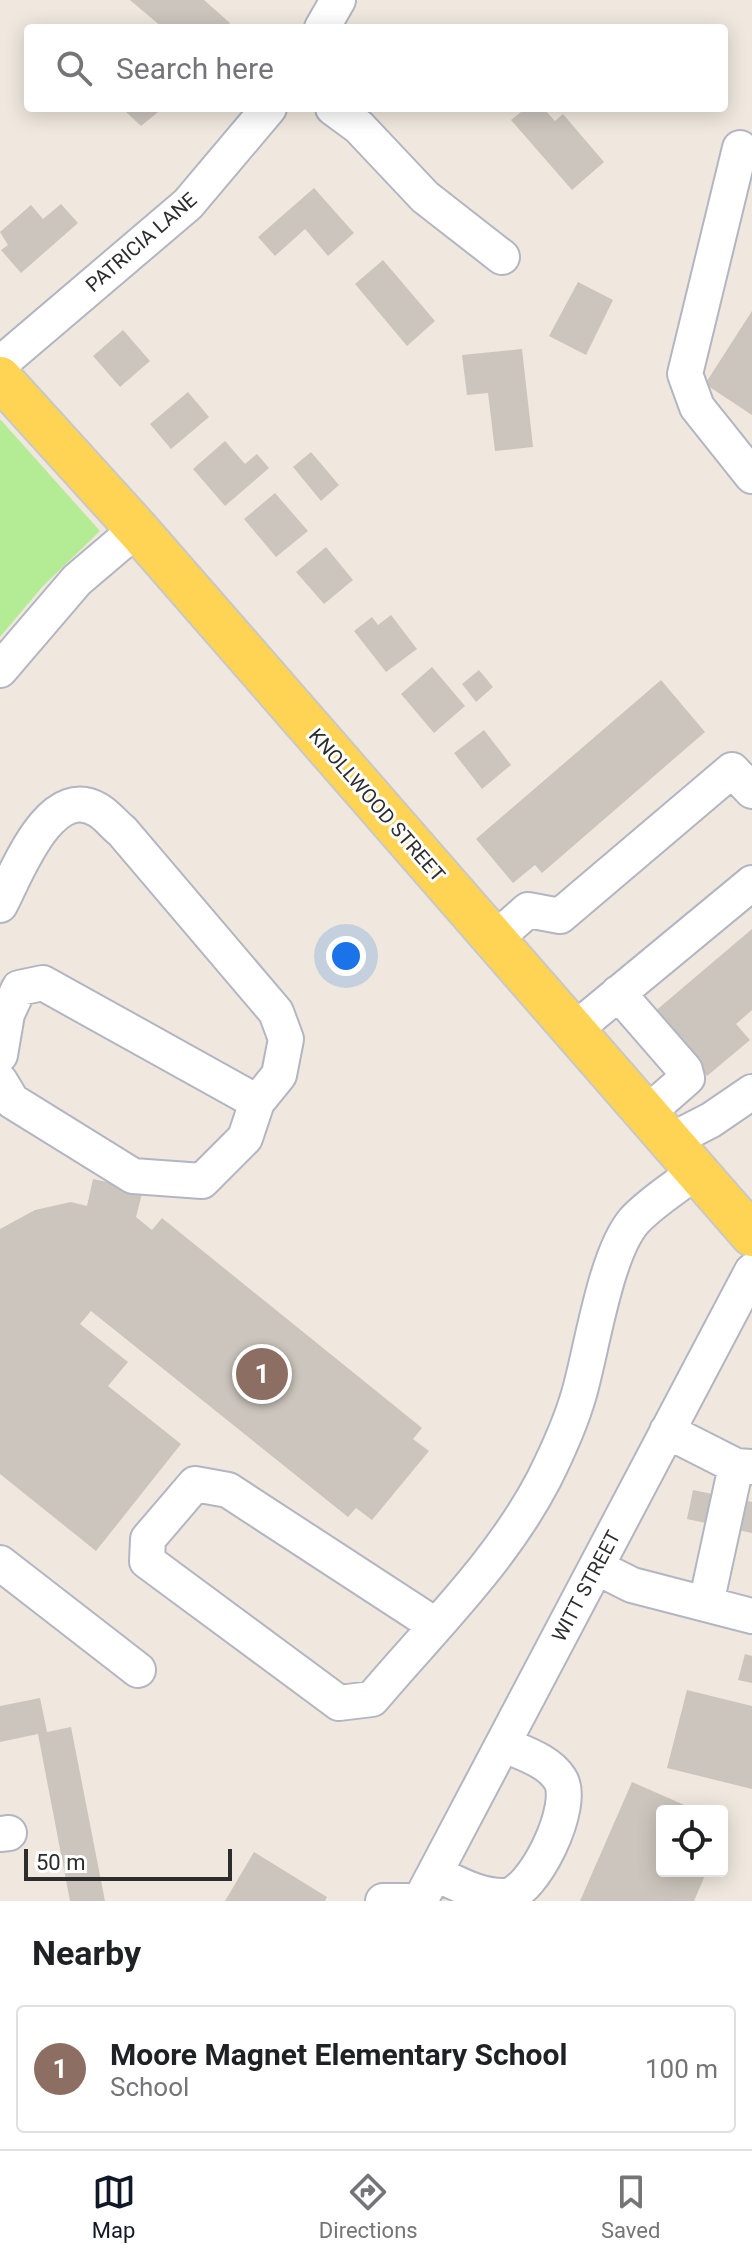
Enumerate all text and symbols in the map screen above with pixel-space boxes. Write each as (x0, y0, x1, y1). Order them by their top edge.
search box (24, 24, 728, 112)
icon: search (52, 46, 96, 90)
text: Search here (116, 51, 274, 86)
street label: PATRICIA LANE (81, 187, 201, 297)
street label: KNOLLWOOD STREET (304, 724, 450, 887)
your location (326, 936, 366, 976)
pin: 1 (236, 1344, 288, 1404)
street label: WITT STREET (547, 1526, 625, 1646)
map controls (656, 1805, 728, 1877)
button: locate (656, 1805, 728, 1877)
scale bar (24, 1845, 232, 1881)
text: 50 m (36, 1850, 85, 1875)
text: Nearby (32, 1933, 141, 1973)
text: Moore Magnet Elementary School (110, 2037, 567, 2072)
text: 1 (53, 2054, 67, 2084)
text: 100 m (645, 2054, 718, 2084)
text: School (110, 2072, 189, 2102)
tab: Map (92, 2170, 136, 2243)
tab: Directions (319, 2170, 418, 2243)
tab: Saved (601, 2170, 660, 2243)

